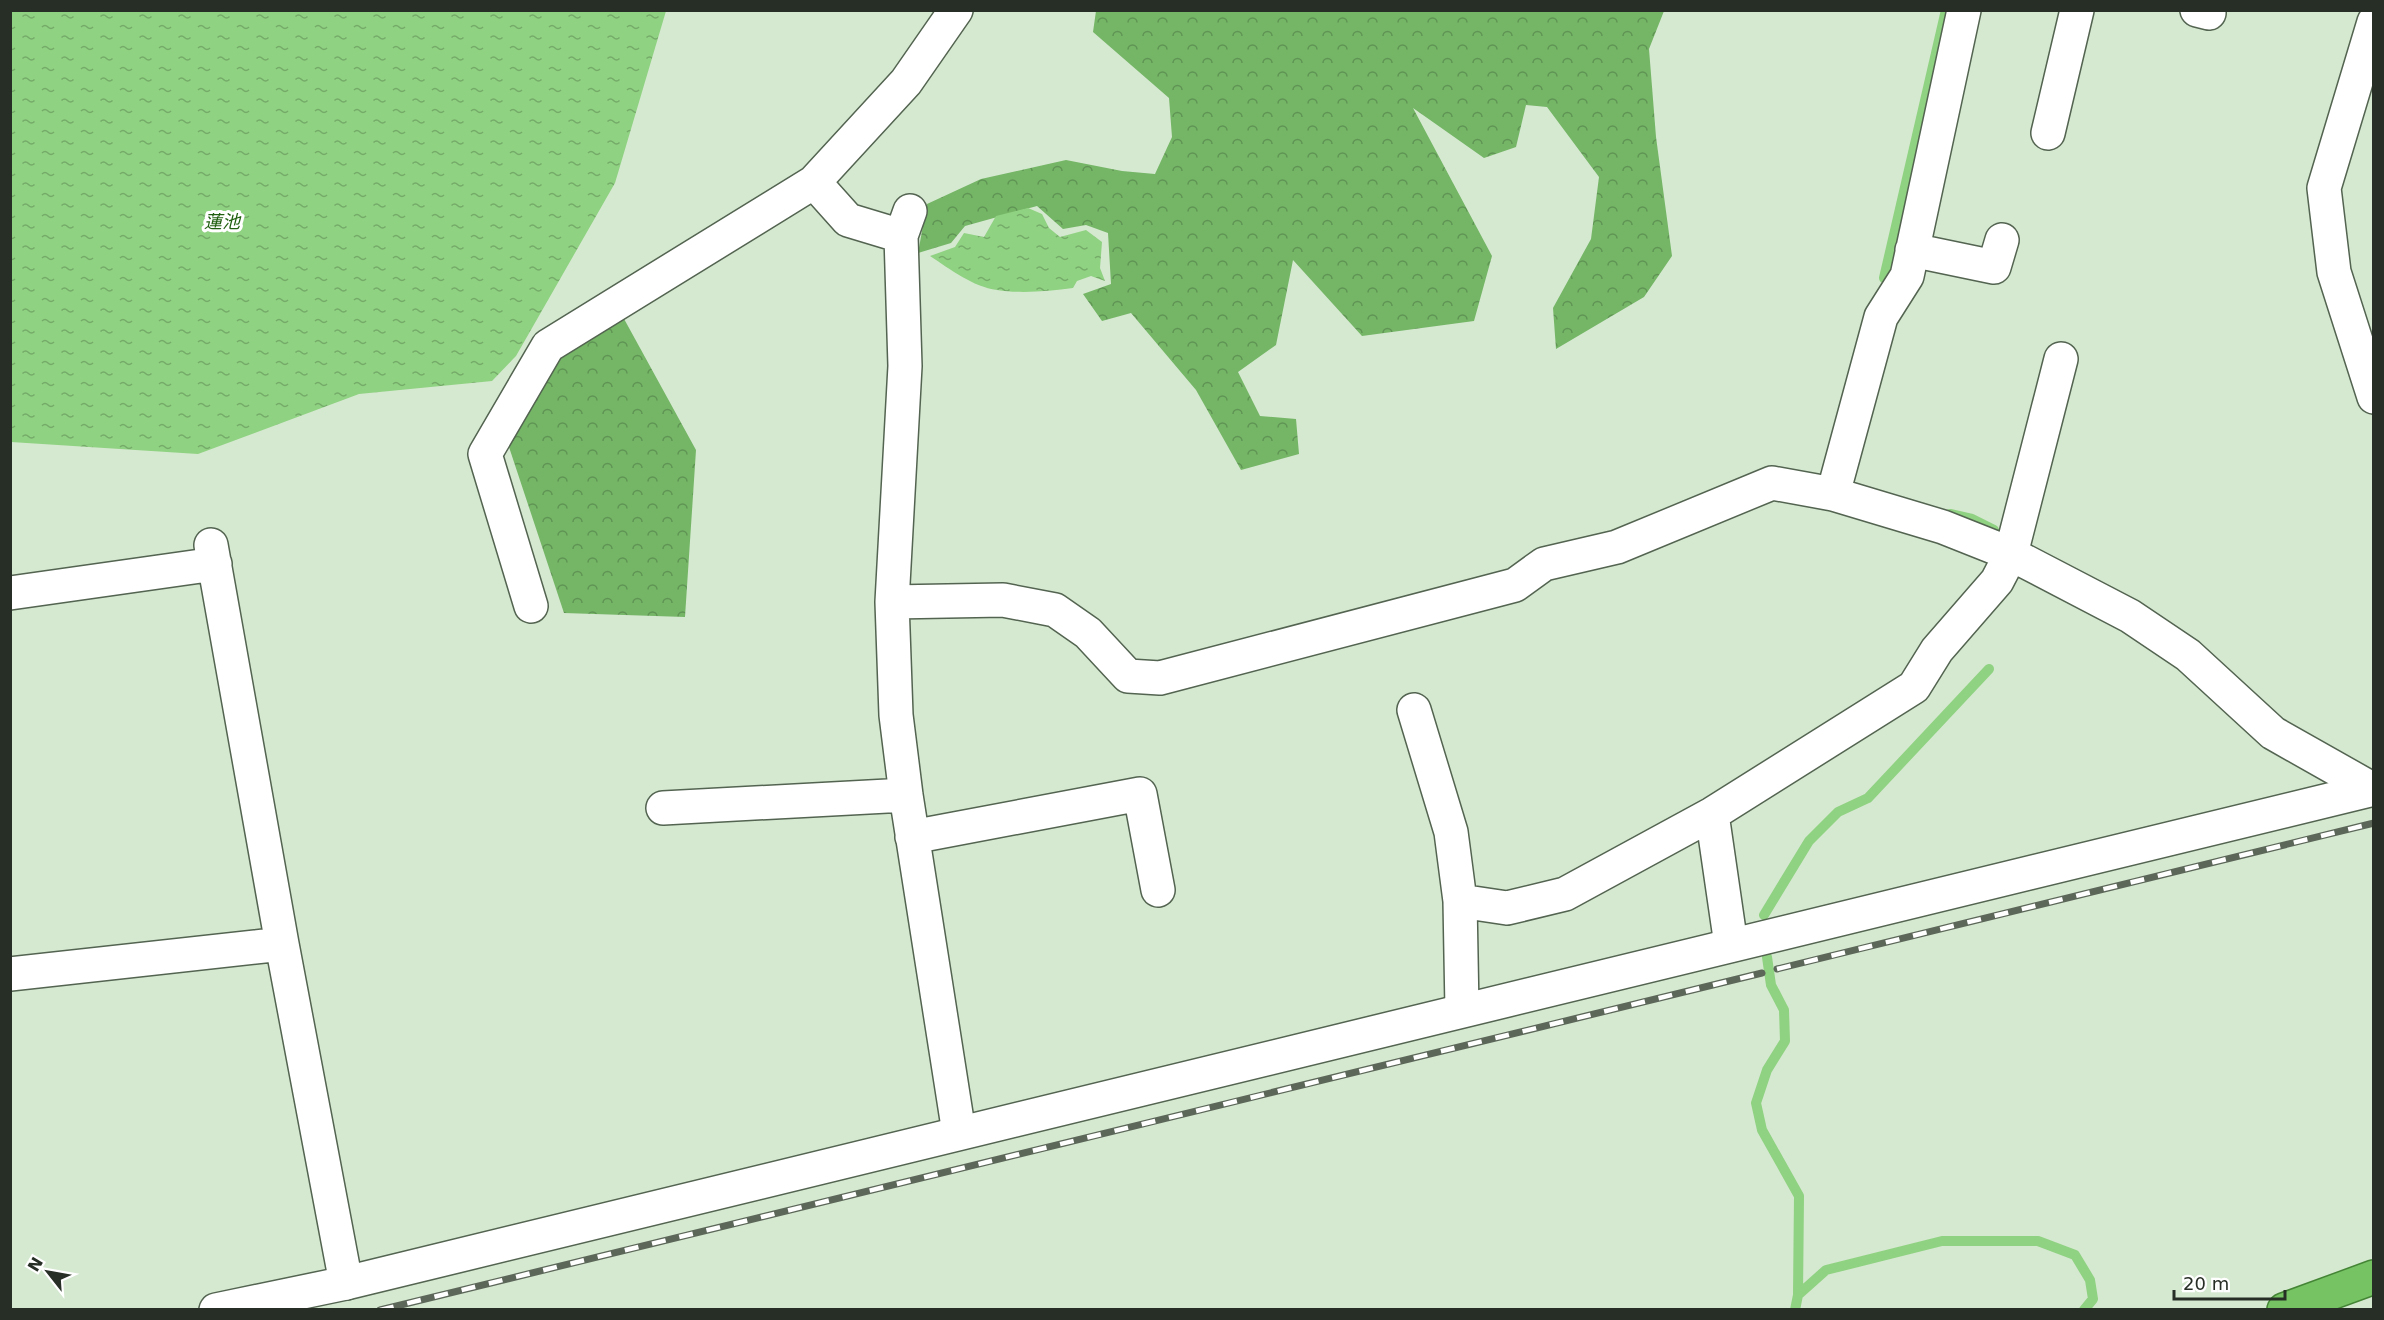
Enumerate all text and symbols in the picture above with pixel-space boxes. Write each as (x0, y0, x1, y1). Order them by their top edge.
water label: 蓮池 (204, 211, 242, 232)
north arrow (18, 1242, 78, 1302)
text: N (24, 1254, 47, 1275)
scale bar (2174, 1263, 2285, 1301)
text: 20 m (2183, 1273, 2229, 1294)

